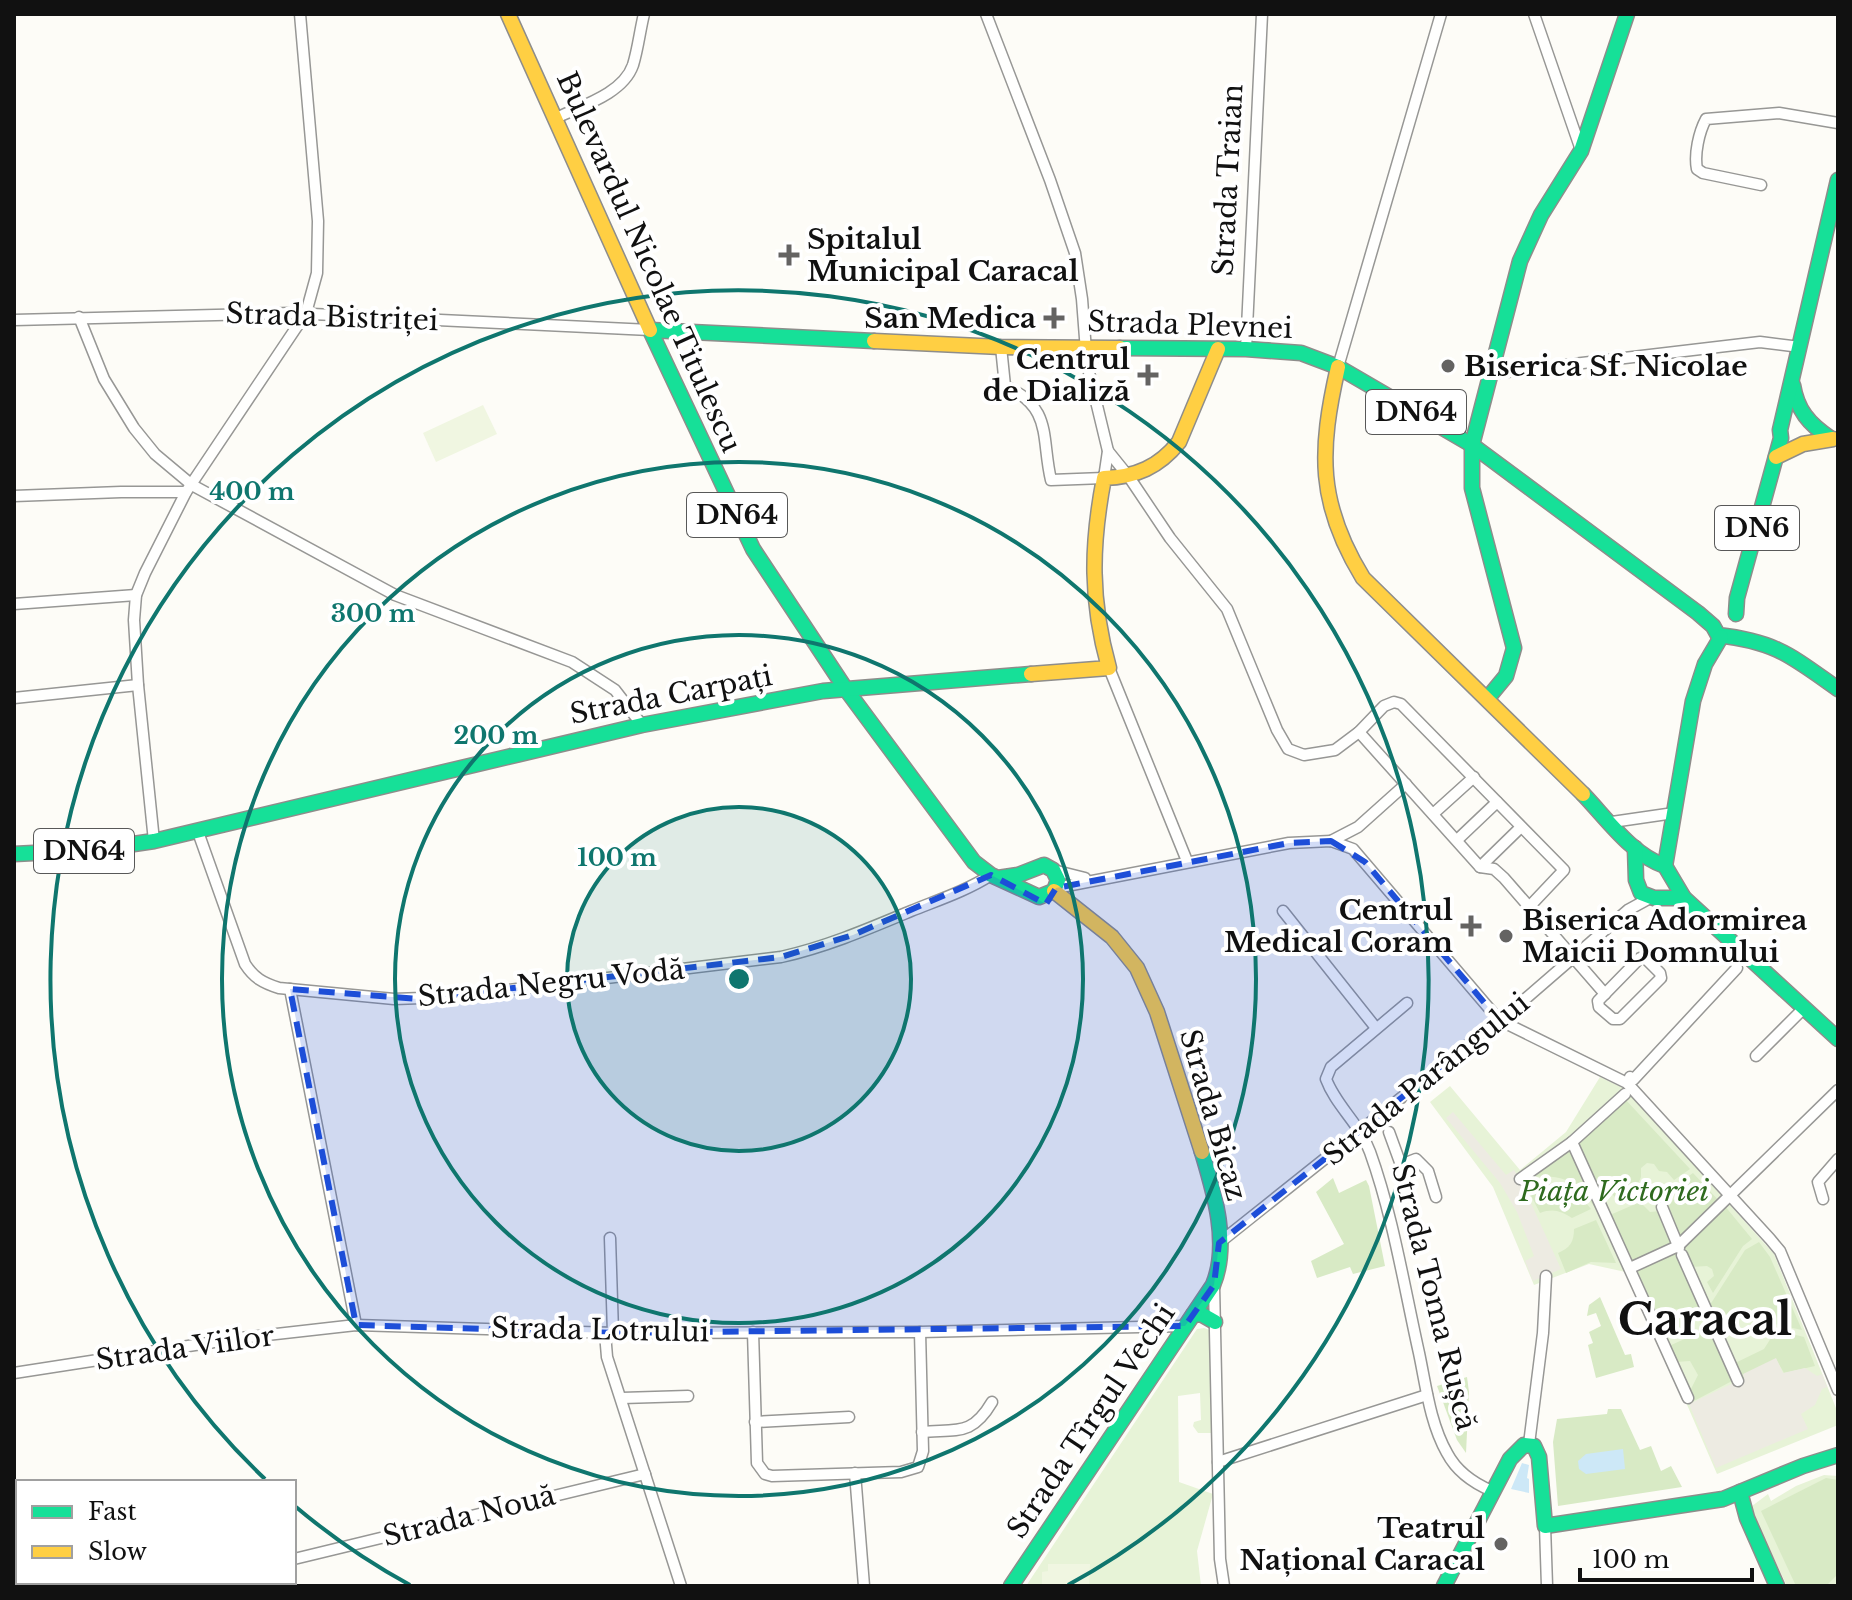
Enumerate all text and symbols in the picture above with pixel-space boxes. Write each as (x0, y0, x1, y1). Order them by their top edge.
street label: Bulevardul Nicolae Titulescu (549, 66, 749, 458)
street label: Strada Traian (1205, 83, 1251, 277)
place label: Spitalul Municipal Caracal (807, 222, 1079, 289)
marker: Spitalul Municipal Caracal (778, 244, 800, 266)
street label: Strada Bistriței (225, 296, 439, 338)
place label: San Medica (864, 301, 1036, 336)
street label: Strada Plevnei (1087, 304, 1293, 346)
marker: San Medica (1043, 307, 1065, 329)
place label: Centrul de Dializă (983, 342, 1130, 409)
place label: Biserica Sf. Nicolae (1464, 349, 1748, 384)
marker: Biserica Sf. Nicolae (1439, 357, 1457, 375)
marker: Centrul de Dializă (1137, 364, 1159, 386)
road number: DN64 (1366, 390, 1466, 434)
text: 400 m (209, 477, 295, 506)
road number: DN64 (687, 493, 787, 537)
road number: DN6 (1715, 506, 1799, 550)
text: 300 m (331, 599, 416, 628)
street label: Strada Carpați (567, 658, 775, 732)
text: 200 m (454, 721, 539, 750)
road number: DN64 (34, 829, 134, 873)
text: 100 m (577, 843, 657, 872)
place label: Centrul Medical Coram (1224, 893, 1453, 960)
place label: Biserica Adormirea Maicii Domnului (1522, 903, 1807, 970)
marker: Centrul Medical Coram (1460, 915, 1482, 937)
marker: Biserica Adormirea Maicii Domnului (1497, 927, 1515, 945)
street label: Strada Negru Vodă (416, 952, 687, 1014)
centre of rings (725, 965, 753, 993)
street label: Strada Parângului (1316, 985, 1536, 1173)
street label: Strada Bicaz (1172, 1025, 1254, 1205)
street label: Strada Toma Rușcă (1384, 1160, 1484, 1434)
park label: Piața Victoriei (1518, 1174, 1709, 1209)
district label: Caracal (1618, 1292, 1792, 1347)
street label: Strada Tîrgul Vechi (1000, 1297, 1182, 1545)
street label: Strada Lotrului (491, 1311, 709, 1349)
street label: Strada Viilor (93, 1318, 277, 1378)
street label: Strada Nouă (379, 1478, 559, 1554)
legend (16, 1480, 296, 1584)
text: Fast (88, 1497, 136, 1526)
place label: Teatrul Național Caracal (1240, 1511, 1485, 1578)
scale bar (1580, 1532, 1752, 1582)
marker: Teatrul Național Caracal (1492, 1535, 1510, 1553)
text: Slow (88, 1537, 147, 1566)
text: 100 m (1592, 1545, 1670, 1574)

